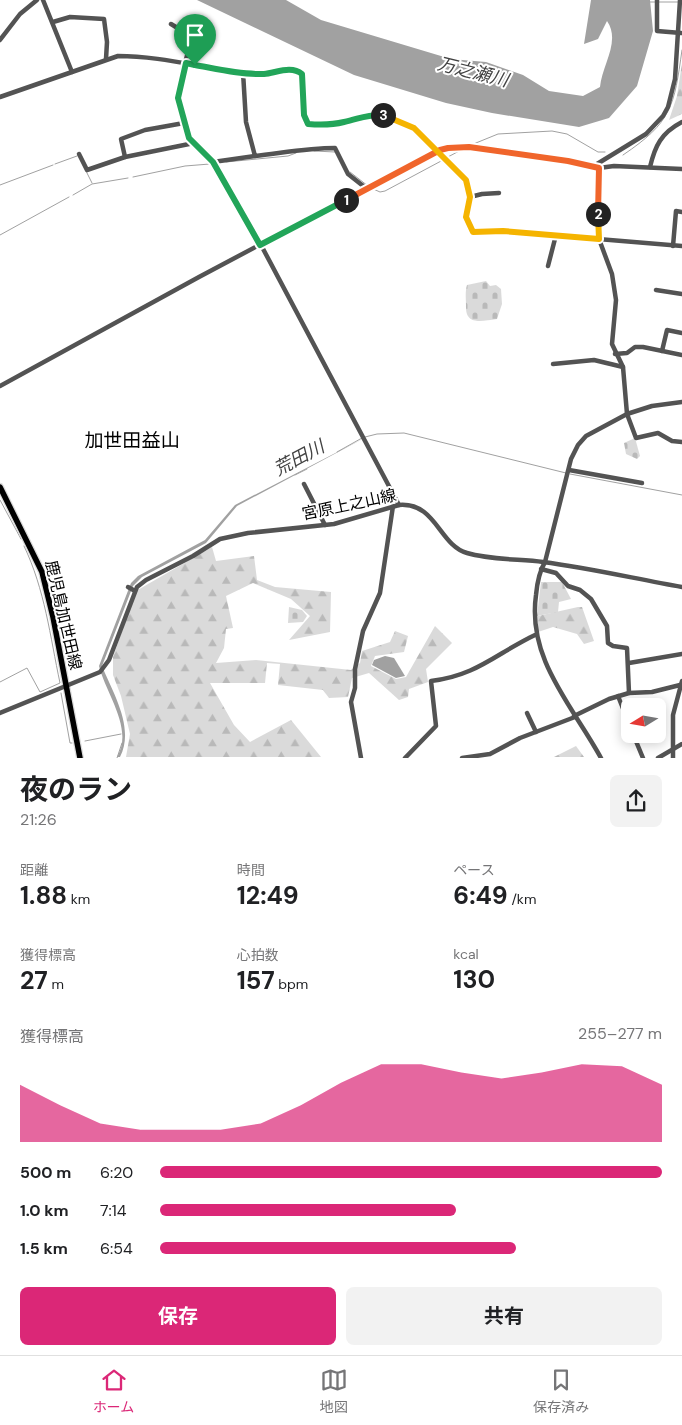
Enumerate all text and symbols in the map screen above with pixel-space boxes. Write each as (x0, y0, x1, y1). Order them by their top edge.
pin (174, 14, 216, 65)
icon: arrive (181, 21, 209, 49)
water label: 万之瀬川 (435, 52, 513, 93)
pin: 3 (370, 102, 396, 128)
text: 3 (379, 106, 388, 124)
pin: 1 (334, 188, 358, 212)
text: 1 (344, 191, 349, 209)
pin: 2 (586, 202, 610, 226)
text: 2 (594, 205, 603, 223)
district label: 加世田益山 (84, 428, 180, 453)
water label: 荒田川 (270, 434, 330, 481)
street label: 宮原上之山線 (300, 484, 398, 525)
street label: 鹿児島加世田線 (41, 558, 86, 672)
north arrow (621, 698, 666, 742)
map controls (621, 698, 666, 743)
text: 夜のラン (20, 771, 132, 808)
button: share (610, 775, 662, 827)
text: 21:26 (20, 809, 57, 830)
text: 距離 (20, 861, 48, 879)
text: 時間 (237, 861, 265, 879)
text: ペース (453, 861, 495, 879)
text: 1.88 (20, 879, 67, 912)
text: 12:49 (237, 879, 299, 912)
text: 6:49 (453, 879, 508, 912)
text: km (67, 890, 90, 908)
text: /km (508, 890, 536, 908)
text: kcal (453, 945, 479, 963)
text: 獲得標高 (20, 946, 76, 964)
text: 心拍数 (237, 946, 279, 964)
text: 130 (453, 963, 495, 996)
text: 27 (20, 964, 48, 997)
text: 157 (237, 964, 275, 997)
text: m (48, 975, 64, 993)
text: bpm (275, 975, 308, 993)
text: 255–277 m (578, 1023, 662, 1044)
text: 獲得標高 (20, 1026, 84, 1047)
text: 500 m (20, 1162, 71, 1183)
text: 6:20 (100, 1162, 133, 1183)
text: 1.0 km (20, 1200, 69, 1221)
text: 7:14 (100, 1200, 126, 1221)
text: 1.5 km (20, 1238, 68, 1259)
text: 6:54 (100, 1238, 133, 1259)
button: 保存 (20, 1287, 336, 1345)
button: 共有 (346, 1287, 662, 1345)
tab: ホーム (93, 1366, 134, 1416)
tab: 地図 (320, 1366, 348, 1416)
tab: 保存済み (533, 1366, 589, 1416)

